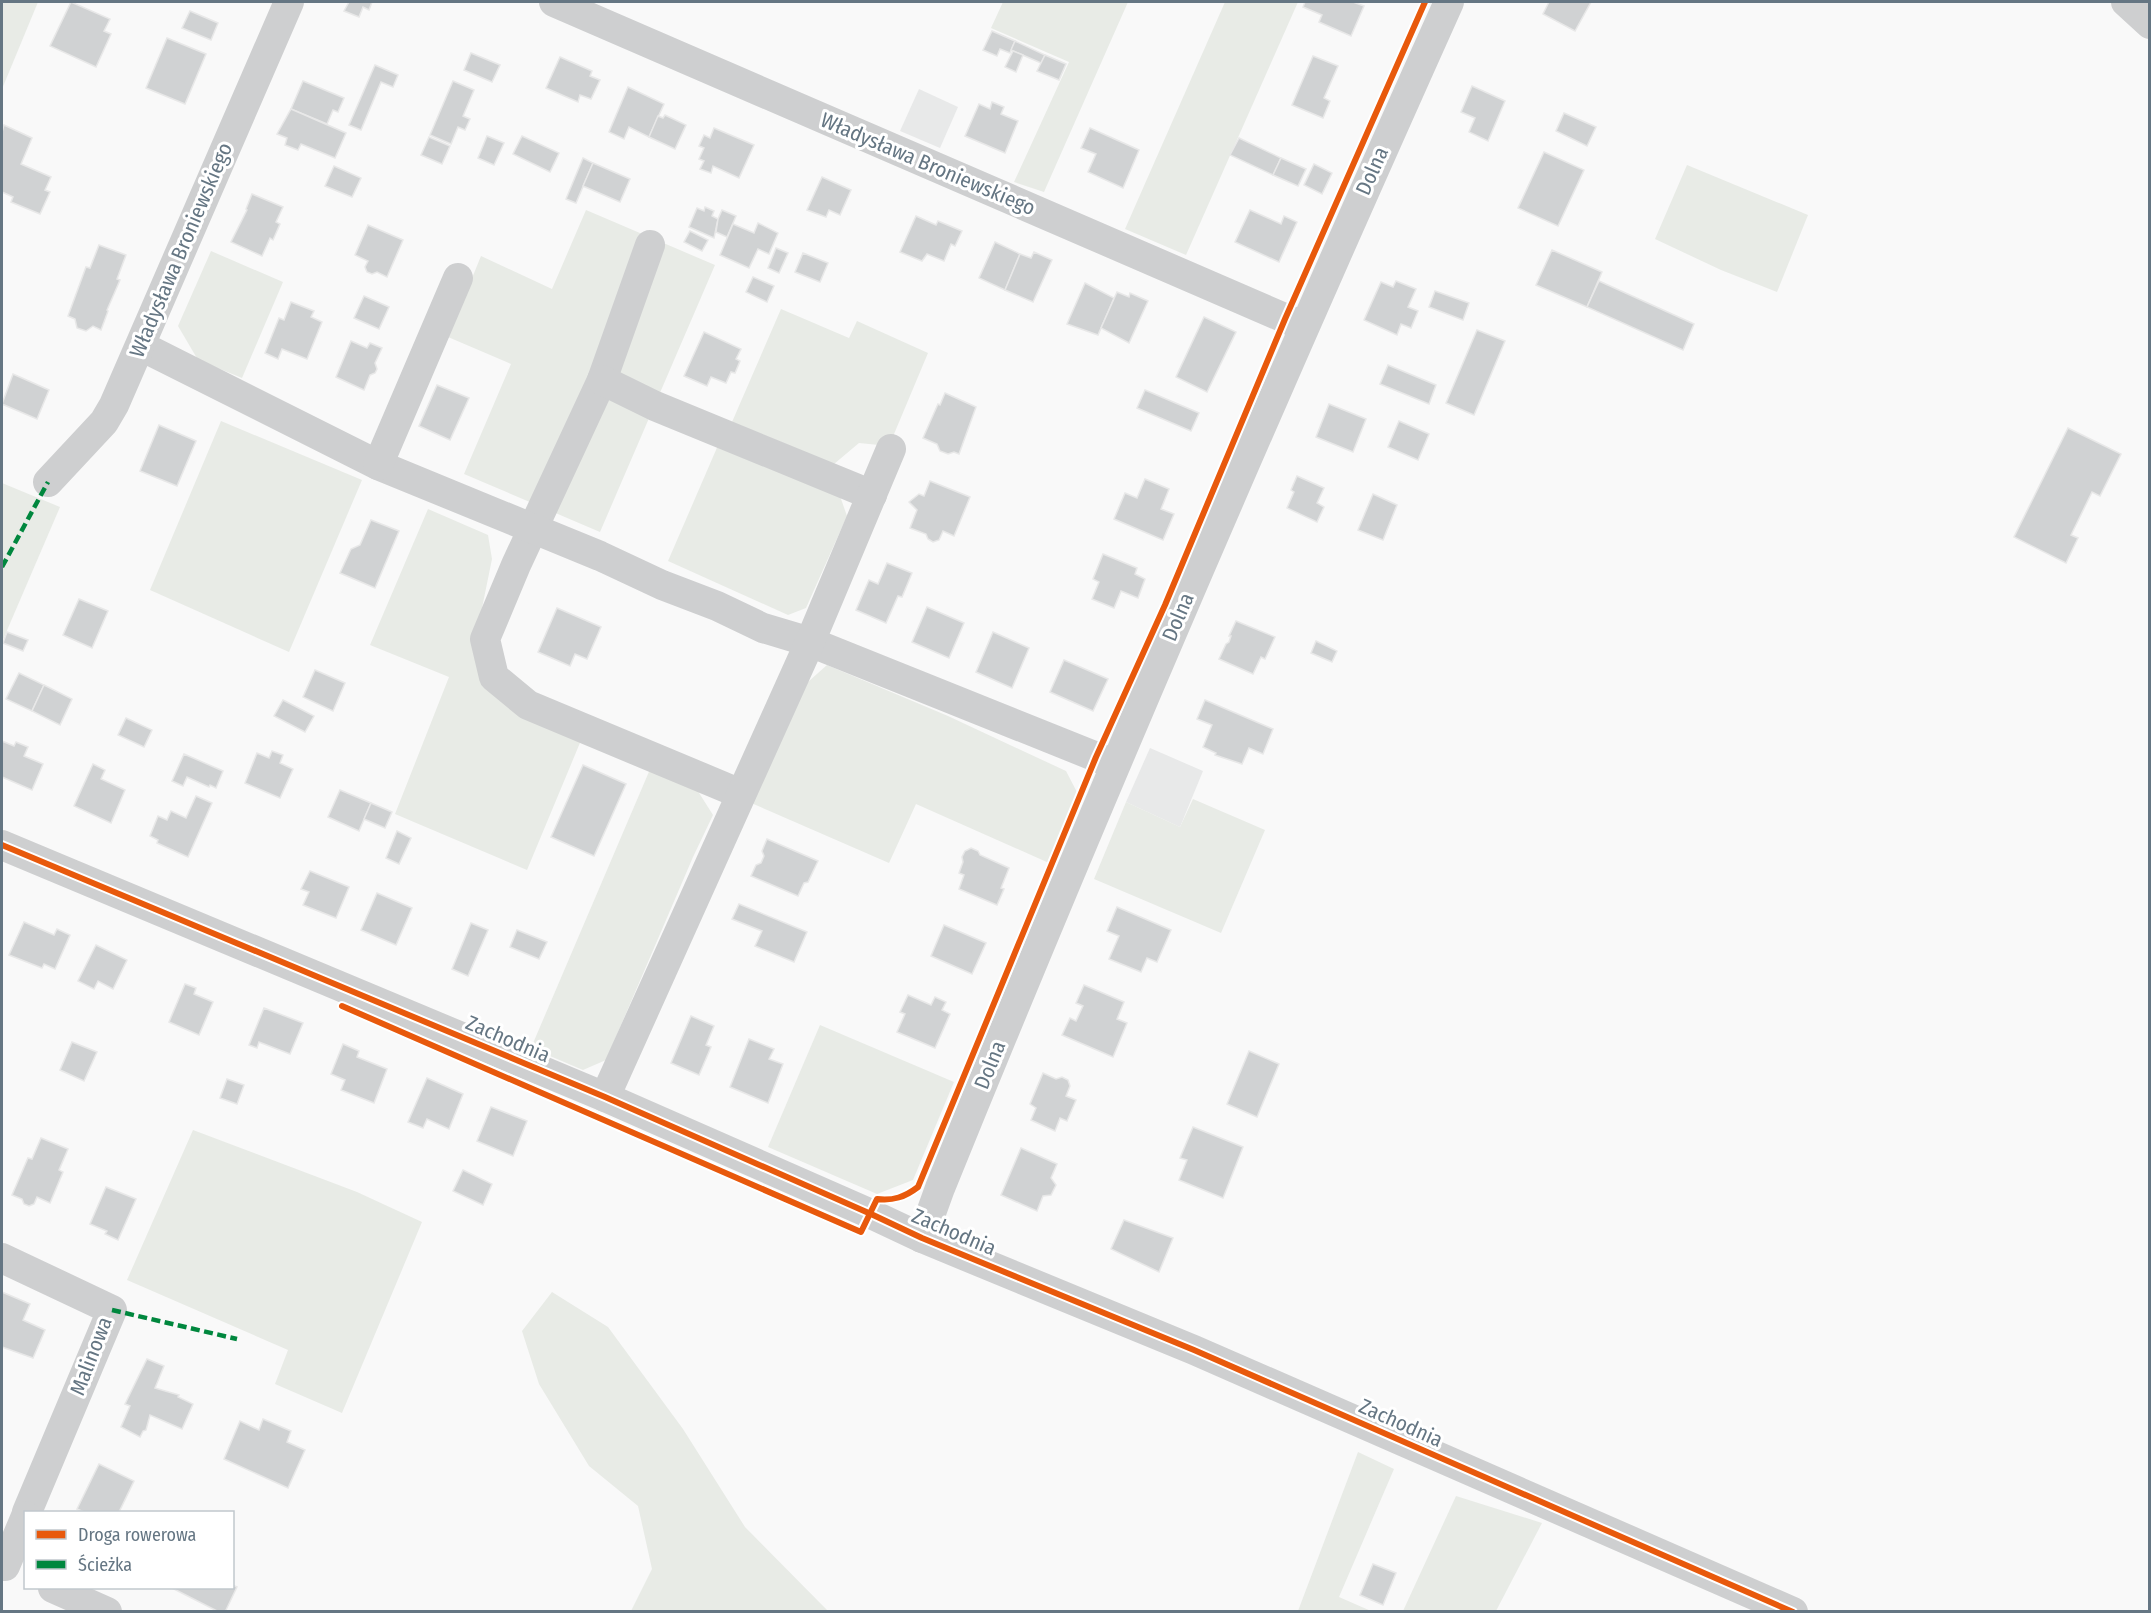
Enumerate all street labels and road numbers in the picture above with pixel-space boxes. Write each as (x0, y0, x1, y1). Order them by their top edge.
street label: Władysława Broniewskiego (817, 107, 1039, 221)
street label: Władysława Broniewskiego (124, 139, 238, 361)
street label: Dolna (1350, 143, 1394, 199)
street label: Dolna (1156, 589, 1200, 645)
street label: Zachodnia (462, 1010, 554, 1068)
street label: Dolna (969, 1037, 1011, 1093)
street label: Zachodnia (908, 1203, 1000, 1261)
street label: Malinowa (64, 1313, 118, 1399)
street label: Zachodnia (1355, 1393, 1447, 1453)

